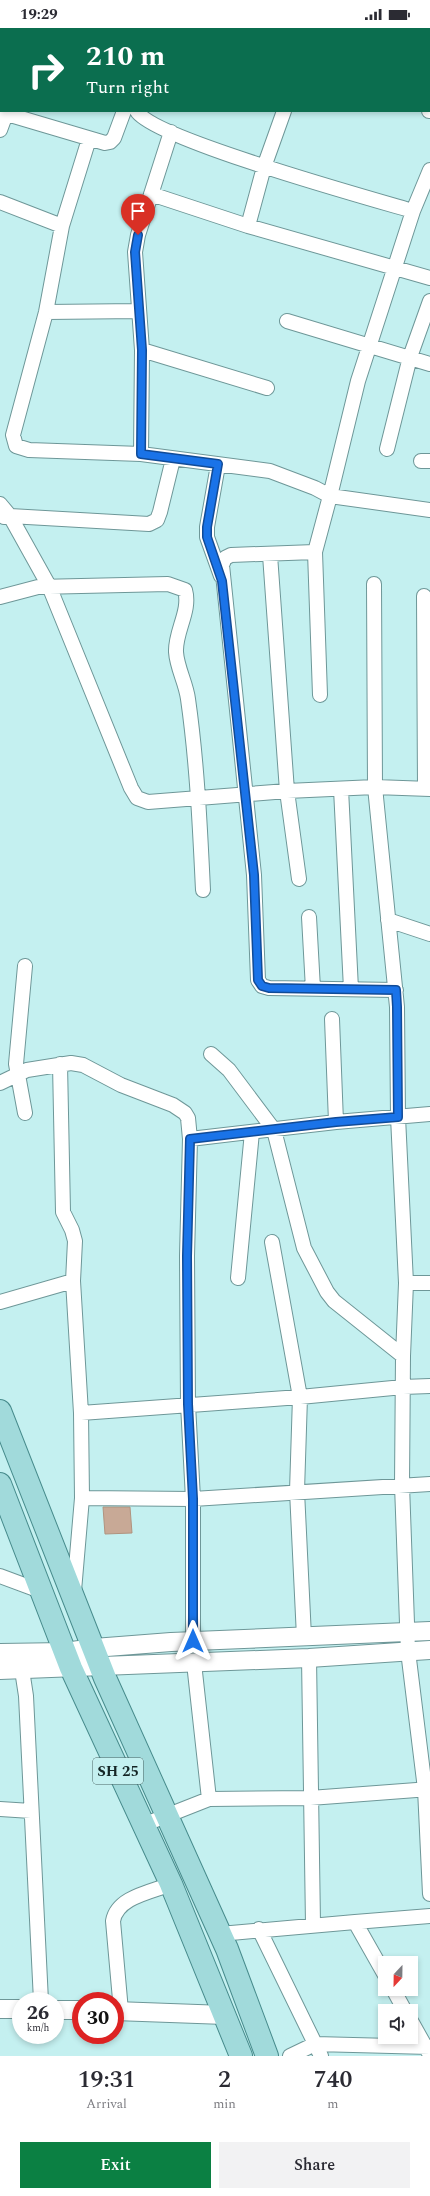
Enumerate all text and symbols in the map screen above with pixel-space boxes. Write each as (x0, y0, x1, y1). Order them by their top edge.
text: 19:29 (20, 3, 58, 26)
text: 210 m (86, 35, 165, 78)
icon: right (20, 44, 72, 96)
text: Turn right (86, 74, 169, 101)
pin (121, 194, 155, 235)
icon: arrive (127, 200, 149, 222)
position arrow (172, 1620, 214, 1662)
road number: SH 25 (93, 1758, 143, 1784)
north arrow (378, 1956, 418, 1996)
map controls (378, 1956, 418, 2044)
speed limit sign: 30 (72, 1992, 124, 2044)
text: 26 (27, 1998, 49, 2028)
button: sound (378, 2004, 418, 2044)
text: km/h (27, 2020, 49, 2036)
text: 19:31 (78, 2062, 135, 2098)
text: 2 (218, 2062, 231, 2098)
text: 740 (314, 2062, 352, 2098)
text: Arrival (86, 2094, 127, 2114)
text: min (213, 2094, 236, 2114)
text: m (327, 2094, 339, 2114)
button: Exit (20, 2142, 211, 2188)
button: Share (219, 2142, 410, 2188)

